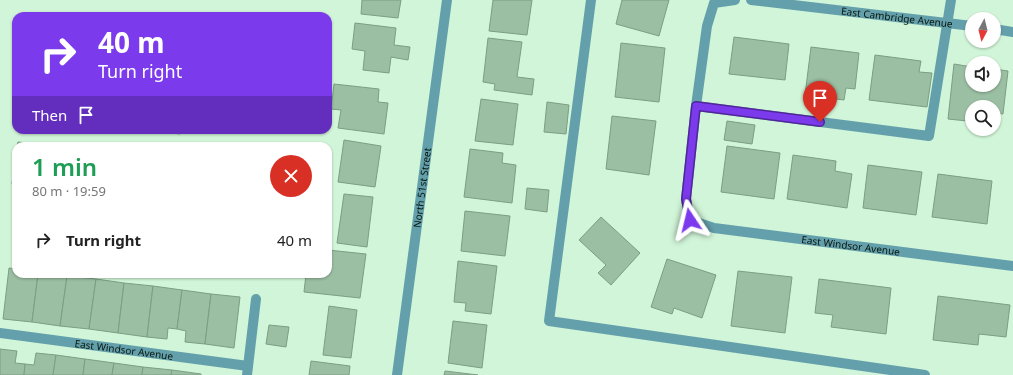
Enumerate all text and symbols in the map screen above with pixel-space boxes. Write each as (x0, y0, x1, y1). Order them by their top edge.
street label: East Cambridge Avenue (840, 4, 954, 31)
north arrow (965, 12, 1001, 48)
map controls (965, 12, 1001, 136)
text: 40 m (98, 23, 165, 61)
icon: right (32, 28, 84, 80)
button: sound (965, 56, 1001, 92)
text: Turn right (98, 59, 182, 83)
pin (803, 81, 837, 122)
icon: arrive (809, 87, 831, 109)
button: search (965, 100, 1001, 136)
icon: arrive (75, 104, 97, 126)
text: Then (32, 105, 67, 125)
street label: North 51st Street (410, 146, 434, 229)
text: 1 min (32, 150, 97, 183)
button: close (270, 155, 312, 197)
text: 80 m · 19:59 (32, 182, 106, 200)
position arrow (669, 199, 711, 241)
icon: right (32, 229, 54, 251)
text: Turn right (66, 230, 141, 250)
text: 40 m (277, 230, 312, 250)
street label: East Windsor Avenue (801, 232, 901, 259)
street label: East Windsor Avenue (74, 336, 174, 363)

